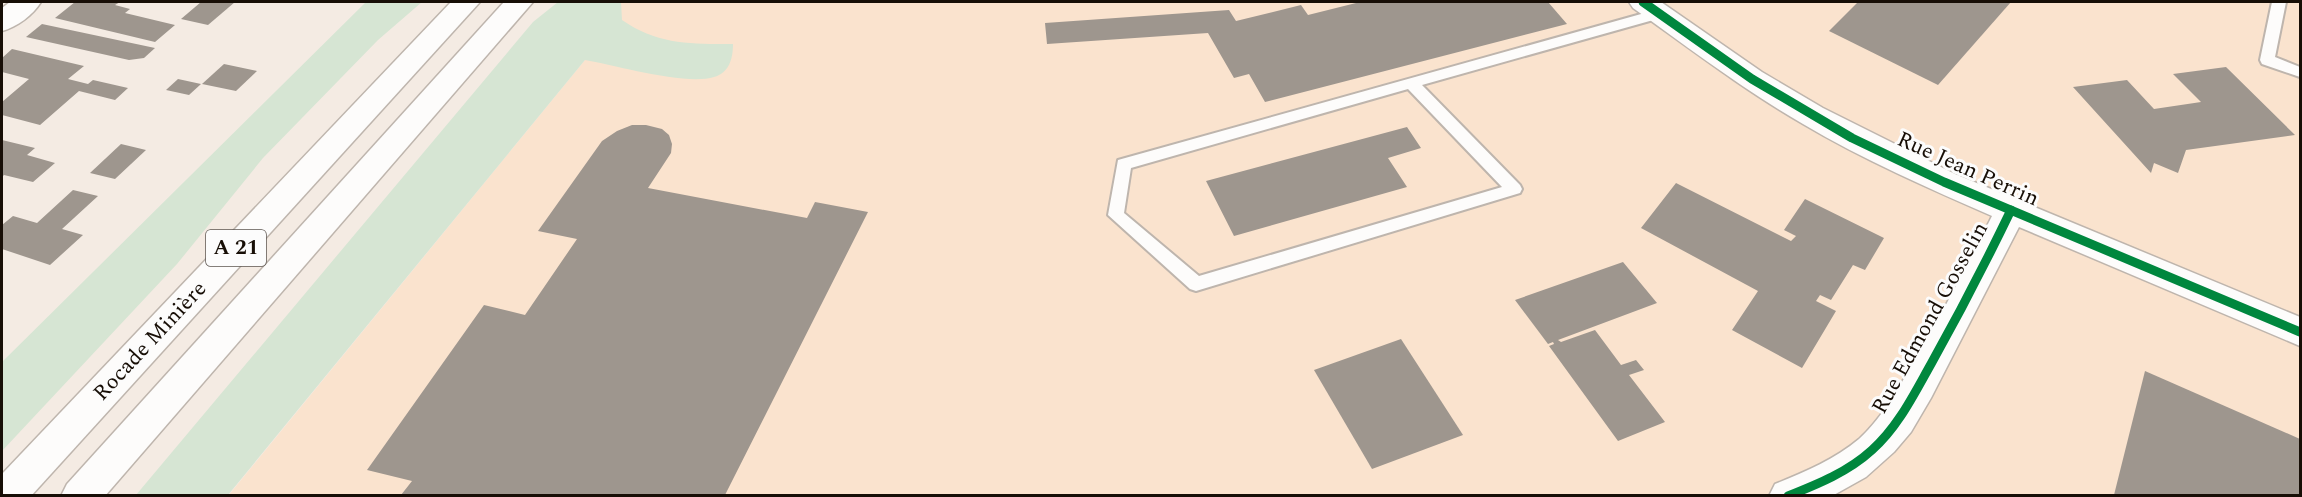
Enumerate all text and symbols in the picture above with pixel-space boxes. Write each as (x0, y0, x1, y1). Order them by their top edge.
street label: Rue Jean Perrin (1892, 123, 2044, 215)
street label: Rue Edmond Gosselin (1863, 216, 1997, 420)
road number: A 21 (206, 230, 266, 266)
street label: Rocade Minière (85, 273, 215, 409)

